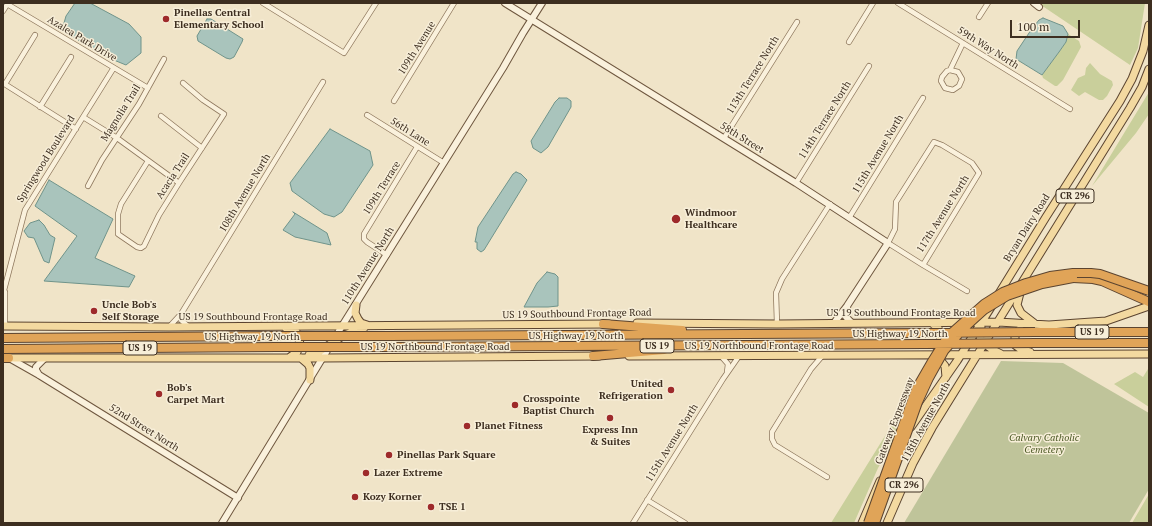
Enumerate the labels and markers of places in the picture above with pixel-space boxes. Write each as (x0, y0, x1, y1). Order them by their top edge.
place label: Pinellas Central Elementary School (174, 7, 264, 30)
marker: Pinellas Central Elementary School (161, 14, 171, 24)
place label: Windmoor Healthcare (685, 207, 737, 230)
marker: Windmoor Healthcare (670, 213, 682, 225)
place label: Uncle Bob's Self Storage (102, 299, 159, 322)
marker: Uncle Bob's Self Storage (89, 306, 99, 316)
place label: United Refrigeration (599, 378, 663, 402)
place label: Bob's Carpet Mart (167, 382, 225, 406)
marker: United Refrigeration (666, 385, 676, 395)
marker: Bob's Carpet Mart (154, 389, 164, 399)
place label: Crosspointe Baptist Church (523, 393, 594, 416)
marker: Crosspointe Baptist Church (510, 400, 520, 410)
marker: Express Inn & Suites (605, 413, 615, 423)
place label: Planet Fitness (475, 420, 543, 432)
marker: Planet Fitness (462, 421, 472, 431)
place label: Express Inn & Suites (582, 424, 638, 448)
place label: Pinellas Park Square (397, 449, 496, 461)
marker: Pinellas Park Square (384, 450, 394, 460)
place label: Lazer Extreme (374, 467, 443, 479)
marker: Lazer Extreme (361, 468, 371, 478)
place label: Kozy Korner (363, 491, 422, 503)
marker: Kozy Korner (350, 492, 360, 502)
place label: TSE 1 (439, 501, 466, 513)
marker: TSE 1 (426, 502, 436, 512)

